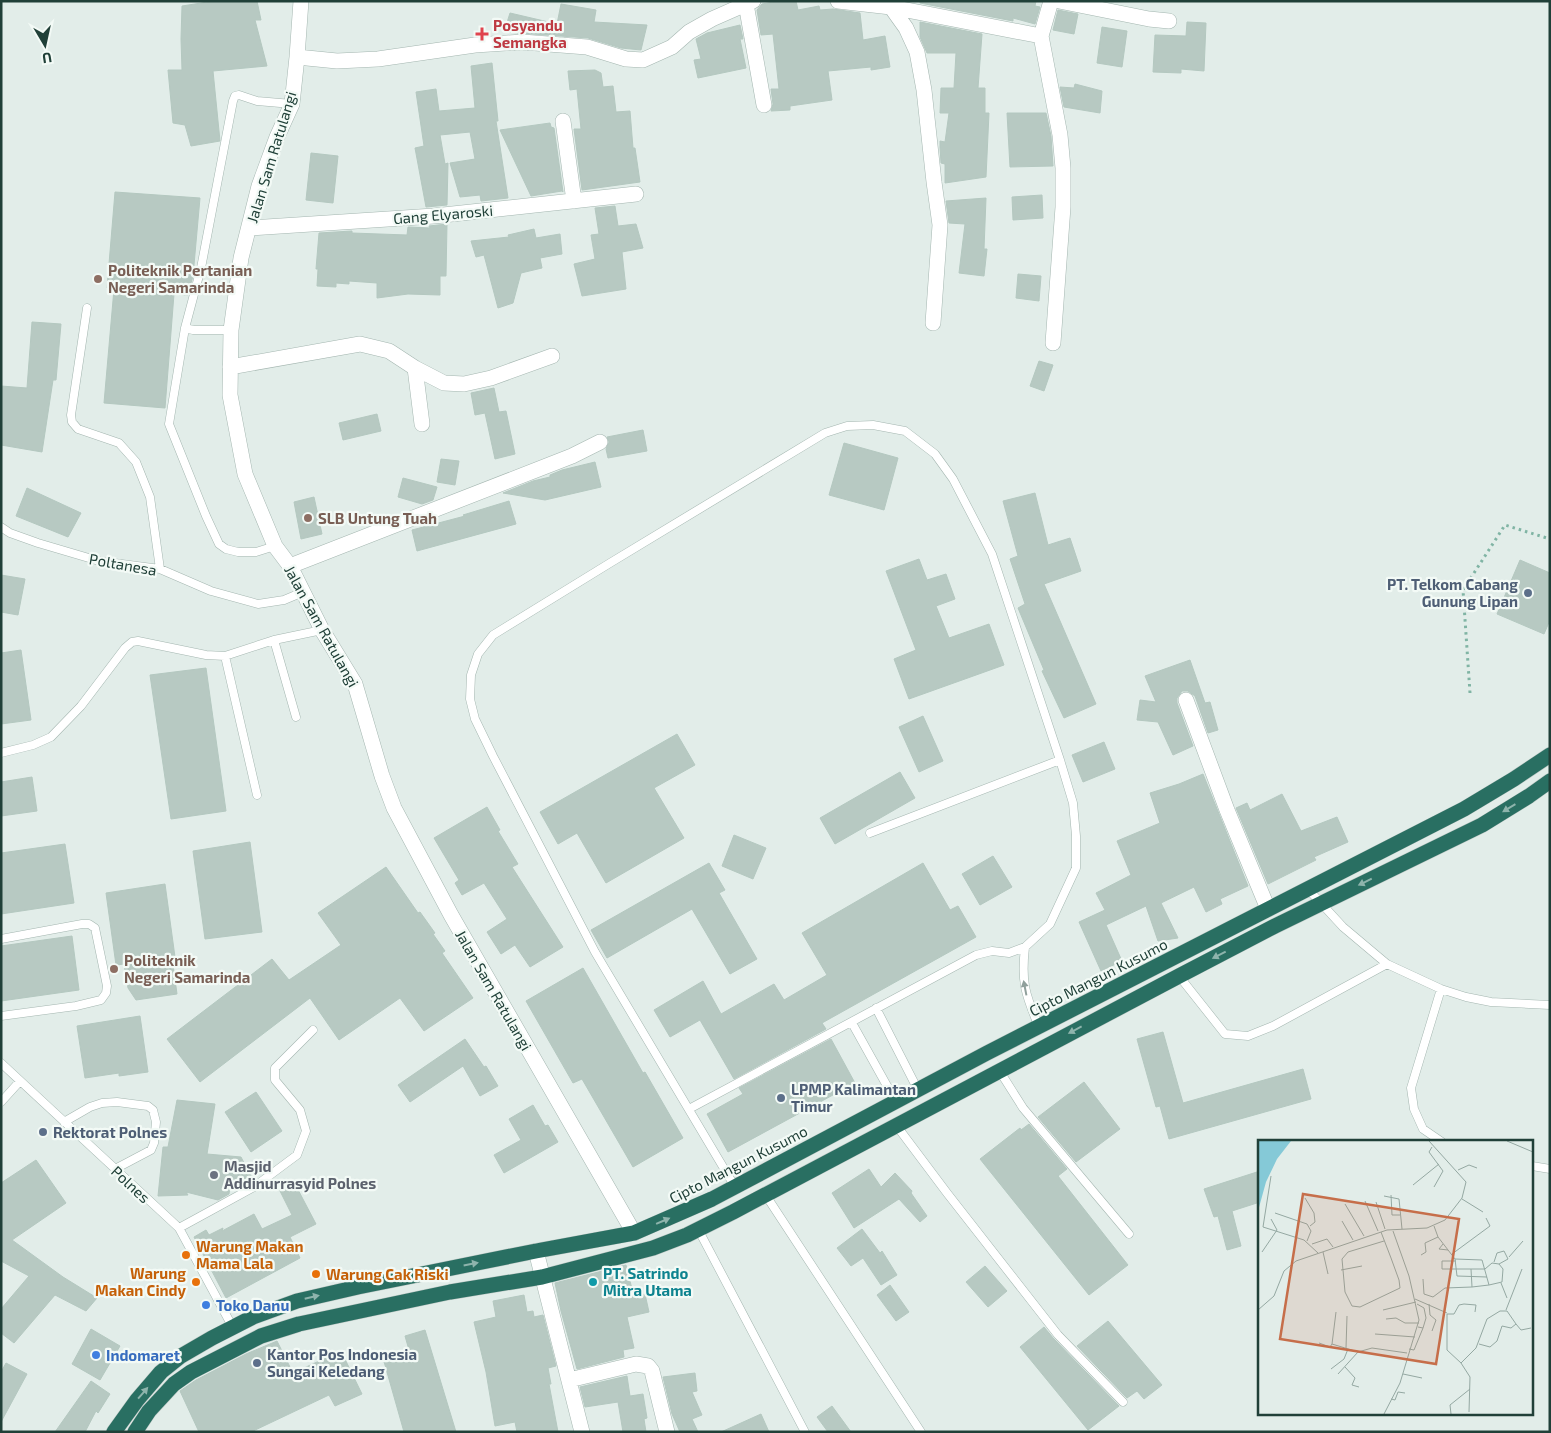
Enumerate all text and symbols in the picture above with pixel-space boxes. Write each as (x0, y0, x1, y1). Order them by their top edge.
place label: Posyandu Semangka (493, 16, 567, 51)
north arrow (20, 20, 70, 70)
marker: Posyandu Semangka (475, 27, 489, 41)
text: U (41, 49, 53, 67)
street label: Jalan Sam Ratulangi (242, 89, 300, 225)
street label: Gang Elyaroski (392, 201, 494, 227)
place label: Politeknik Pertanian Negeri Samarinda (108, 261, 252, 296)
marker: Politeknik Pertanian Negeri Samarinda (92, 273, 104, 285)
place label: SLB Untung Tuah (318, 509, 437, 527)
marker: SLB Untung Tuah (302, 512, 314, 524)
street label: Poltanesa (88, 549, 158, 579)
street label: Jalan Sam Ratulangi (281, 562, 363, 690)
place label: PT. Telkom Cabang Gunung Lipan (1387, 575, 1518, 610)
marker: PT. Telkom Cabang Gunung Lipan (1522, 587, 1534, 599)
one-way arrow (1503, 804, 1516, 813)
one-way arrow (1357, 878, 1372, 886)
street label: Jalan Sam Ratulangi (452, 926, 536, 1054)
street label: Cipto Mangun Kusumo (1026, 934, 1170, 1020)
place label: Politeknik Negeri Samarinda (124, 951, 250, 986)
one-way arrow (1212, 951, 1226, 959)
marker: Politeknik Negeri Samarinda (108, 963, 120, 975)
one-way arrow (1021, 980, 1029, 995)
one-way arrow (1068, 1026, 1082, 1034)
place label: LPMP Kalimantan Timur (791, 1080, 916, 1115)
marker: LPMP Kalimantan Timur (775, 1092, 787, 1104)
street label: Cipto Mangun Kusumo (666, 1121, 810, 1207)
place label: Rektorat Polnes (53, 1123, 167, 1141)
marker: Rektorat Polnes (37, 1126, 49, 1138)
inset map (1258, 1140, 1534, 1416)
place label: Masjid Addinurrasyid Polnes (224, 1157, 376, 1193)
street label: Polnes (108, 1162, 154, 1206)
marker: Masjid Addinurrasyid Polnes (208, 1169, 220, 1181)
one-way arrow (656, 1217, 671, 1225)
place label: Warung Makan Mama Lala (196, 1237, 304, 1272)
marker: Warung Makan Mama Lala (180, 1249, 192, 1261)
one-way arrow (463, 1259, 479, 1267)
place label: Warung Makan Cindy (95, 1264, 187, 1300)
place label: PT. Satrindo Mitra Utama (603, 1264, 692, 1299)
place label: Warung Cak Riski (326, 1265, 449, 1283)
marker: Warung Cak Riski (310, 1268, 322, 1280)
marker: Warung Makan Cindy (190, 1276, 202, 1288)
marker: PT. Satrindo Mitra Utama (587, 1276, 599, 1288)
one-way arrow (305, 1293, 320, 1301)
place label: Toko Danu (216, 1296, 289, 1314)
marker: Toko Danu (200, 1299, 212, 1311)
place label: Kantor Pos Indonesia Sungai Keledang (267, 1345, 417, 1380)
place label: Indomaret (106, 1346, 180, 1364)
marker: Indomaret (90, 1349, 102, 1361)
marker: Kantor Pos Indonesia Sungai Keledang (251, 1357, 263, 1369)
one-way arrow (137, 1387, 149, 1399)

